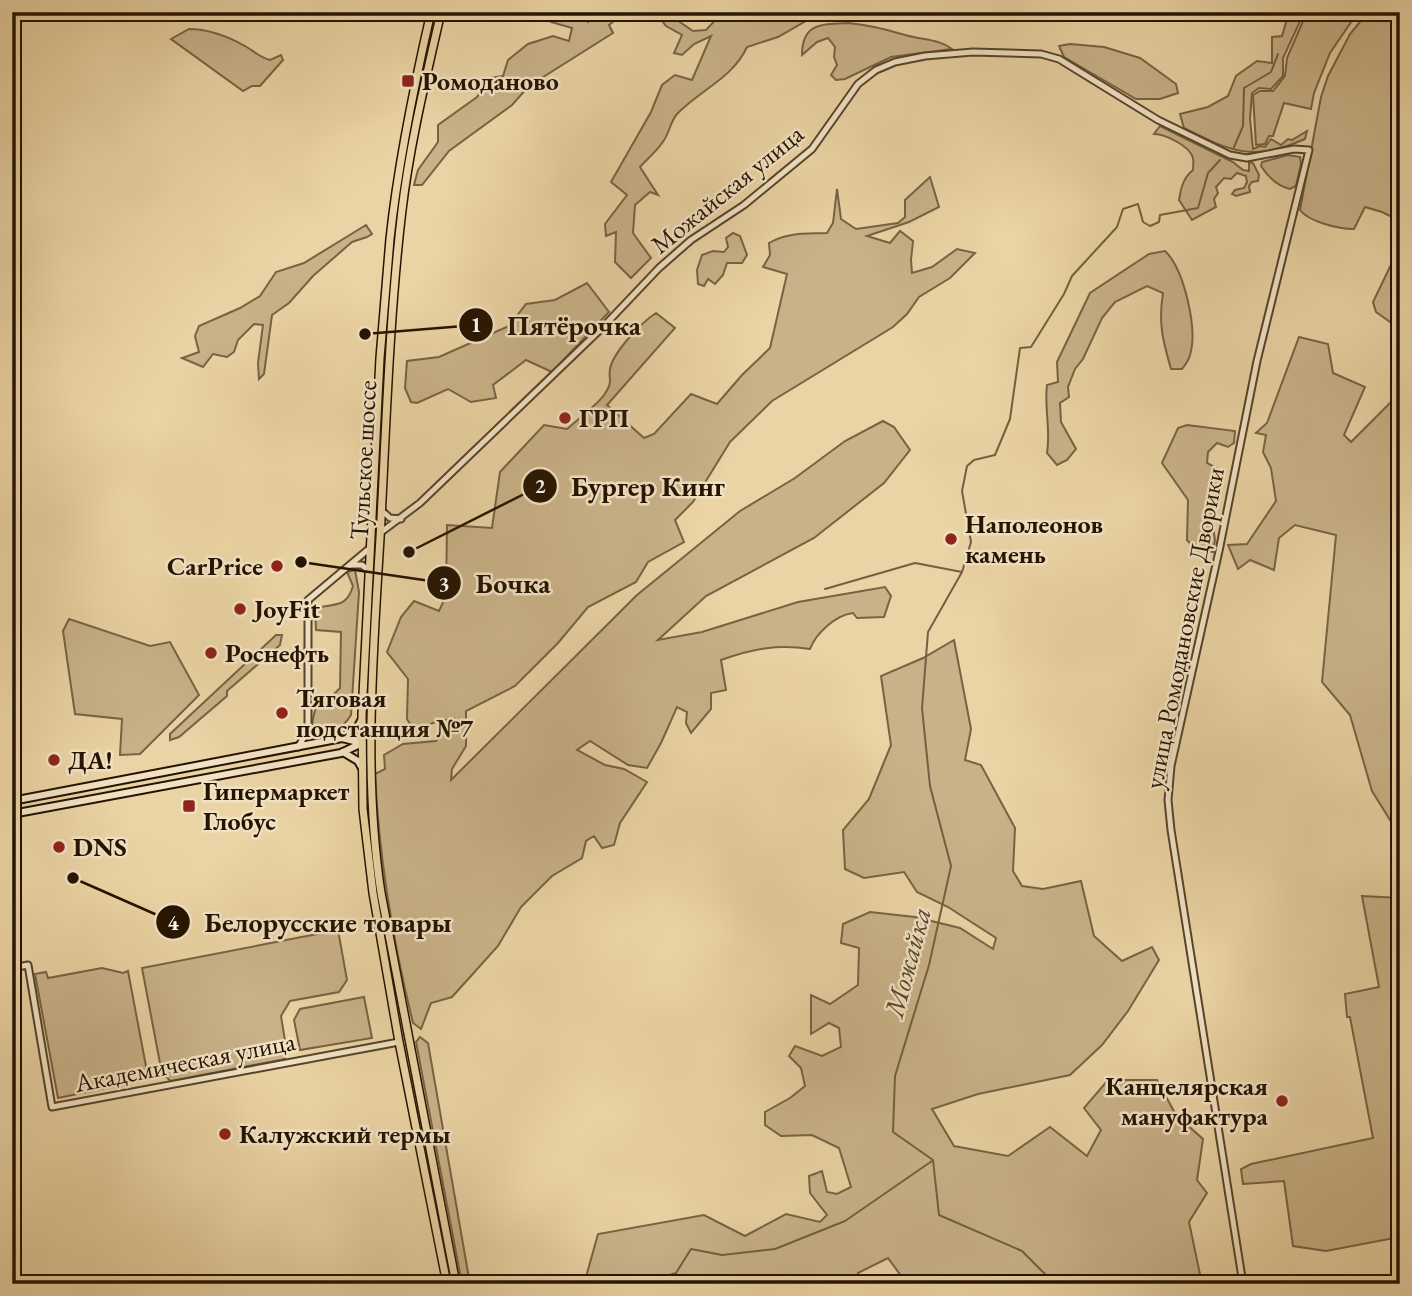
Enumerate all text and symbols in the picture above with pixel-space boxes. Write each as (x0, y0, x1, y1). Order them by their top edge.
place label: Ромоданово (422, 64, 559, 98)
marker: Ромоданово (400, 73, 416, 89)
street label: Можайская улица (644, 116, 811, 261)
callout: Пятёрочка (458, 300, 655, 349)
text: Пятёрочка (507, 307, 642, 343)
text: 1 (470, 311, 482, 338)
street label: Тульское шоссе (342, 379, 384, 541)
place label: ГРП (579, 401, 630, 435)
marker: ГРП (557, 410, 573, 426)
callout: Бургер Кинг (522, 461, 739, 510)
street label: улица Ромодановские Дворики (1136, 464, 1232, 792)
text: Бургер Кинг (571, 468, 725, 504)
text: 2 (534, 472, 546, 499)
place label: Наполеонов камень (965, 507, 1103, 571)
marker: Наполеонов камень (943, 531, 959, 547)
place label: CarPrice (167, 549, 263, 583)
marker: CarPrice (269, 558, 285, 574)
callout: Бочка (426, 559, 564, 608)
text: Бочка (476, 565, 551, 601)
text: 3 (438, 570, 450, 597)
place label: JoyFit (251, 592, 320, 626)
marker: JoyFit (232, 601, 248, 617)
place label: Роснефть (225, 636, 329, 670)
marker: Роснефть (203, 645, 219, 661)
place label: Тяговая подстанция №7 (296, 681, 474, 745)
marker: Тяговая подстанция №7 (274, 705, 290, 721)
place label: ДА! (68, 743, 113, 777)
marker: ДА! (46, 752, 62, 768)
place label: Гипермаркет Глобус (203, 774, 350, 838)
marker: Гипермаркет Глобус (181, 798, 197, 814)
place label: DNS (73, 830, 127, 864)
marker: DNS (51, 839, 67, 855)
callout: Белорусские товары (156, 898, 466, 947)
water label: Можайка (875, 903, 939, 1023)
text: Белорусские товары (204, 904, 452, 940)
text: 4 (167, 909, 179, 936)
street label: Академическая улица (71, 1024, 299, 1100)
place label: Канцелярская мануфактура (1105, 1069, 1269, 1133)
marker: Канцелярская мануфактура (1274, 1093, 1290, 1109)
place label: Калужский термы (239, 1117, 451, 1151)
marker: Калужский термы (217, 1126, 233, 1142)

